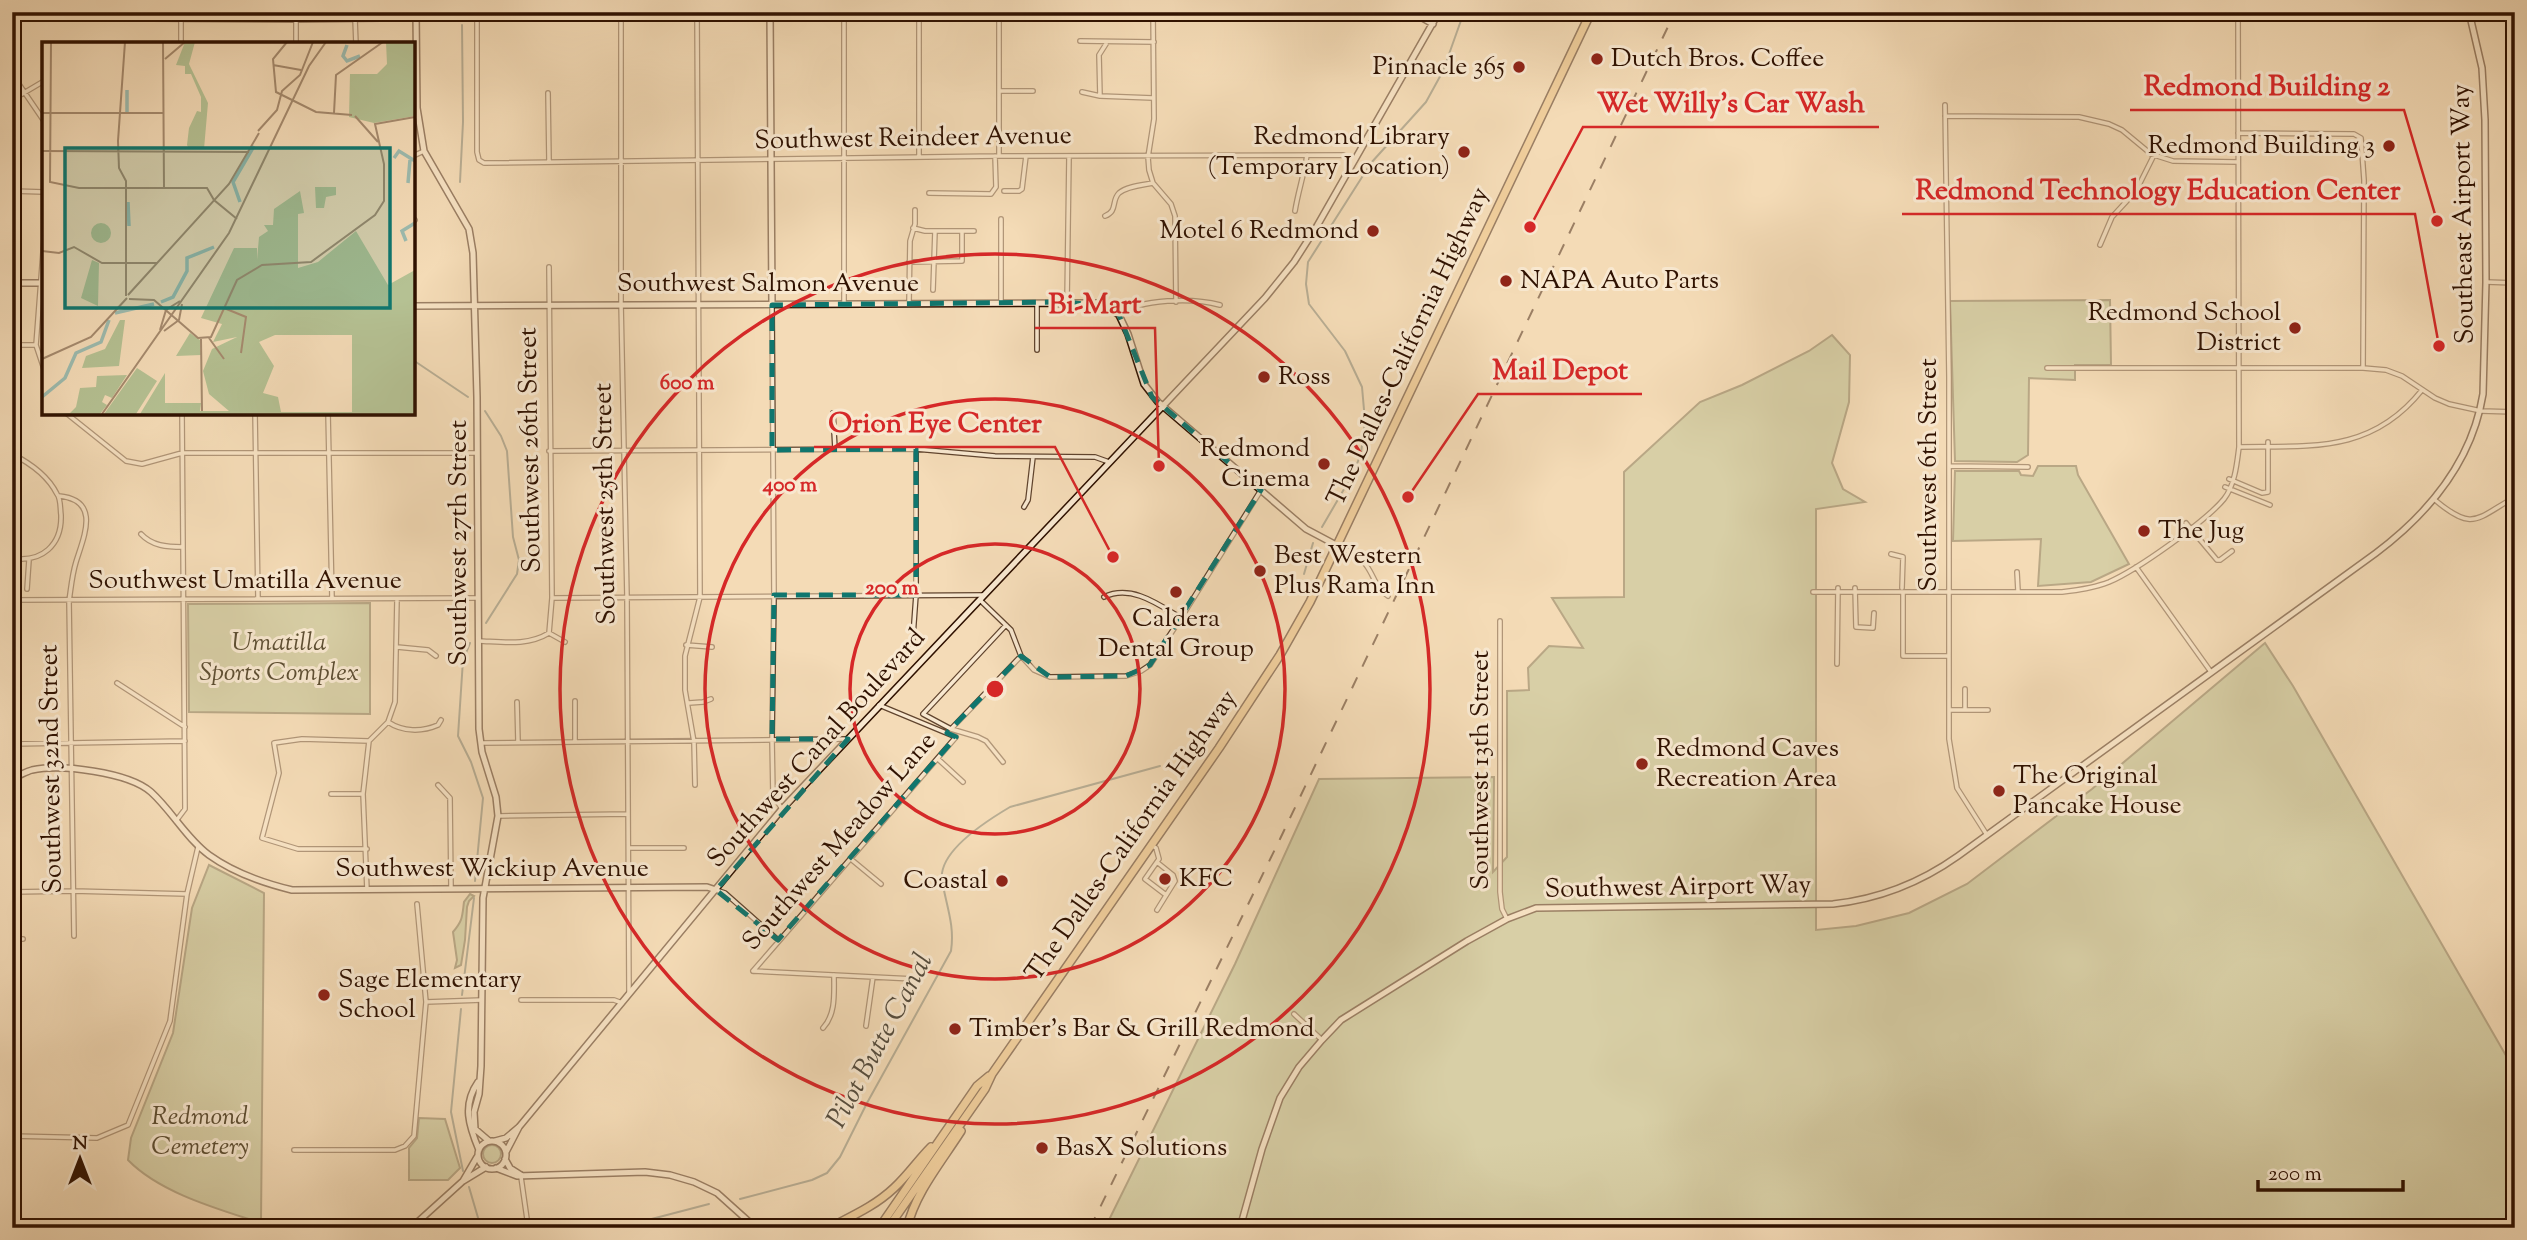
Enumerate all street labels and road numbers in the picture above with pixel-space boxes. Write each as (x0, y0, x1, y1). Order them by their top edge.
street label: Southeast Airport Way (2443, 84, 2485, 344)
street label: Southwest Reindeer Avenue (754, 118, 1072, 160)
street label: The Dalles-California Highway (1319, 181, 1499, 513)
street label: Southwest Salmon Avenue (617, 266, 919, 303)
street label: Southwest 26th Street (510, 327, 552, 573)
street label: Southwest 6th Street (1911, 358, 1948, 592)
street label: Southwest 25th Street (585, 383, 627, 625)
street label: Southwest 27th Street (441, 420, 478, 666)
street label: Southwest Umatilla Avenue (88, 563, 402, 600)
street label: Southwest Canal Boulevard (699, 621, 935, 877)
street label: Southwest 32nd Street (31, 644, 73, 894)
street label: Southwest 13th Street (1463, 650, 1500, 890)
street label: The Dalles-California Highway (1017, 683, 1247, 989)
street label: Southwest Meadow Lane (734, 725, 946, 959)
street label: Southwest Wickiup Avenue (335, 851, 649, 888)
street label: Southwest Airport Way (1544, 867, 1812, 909)

